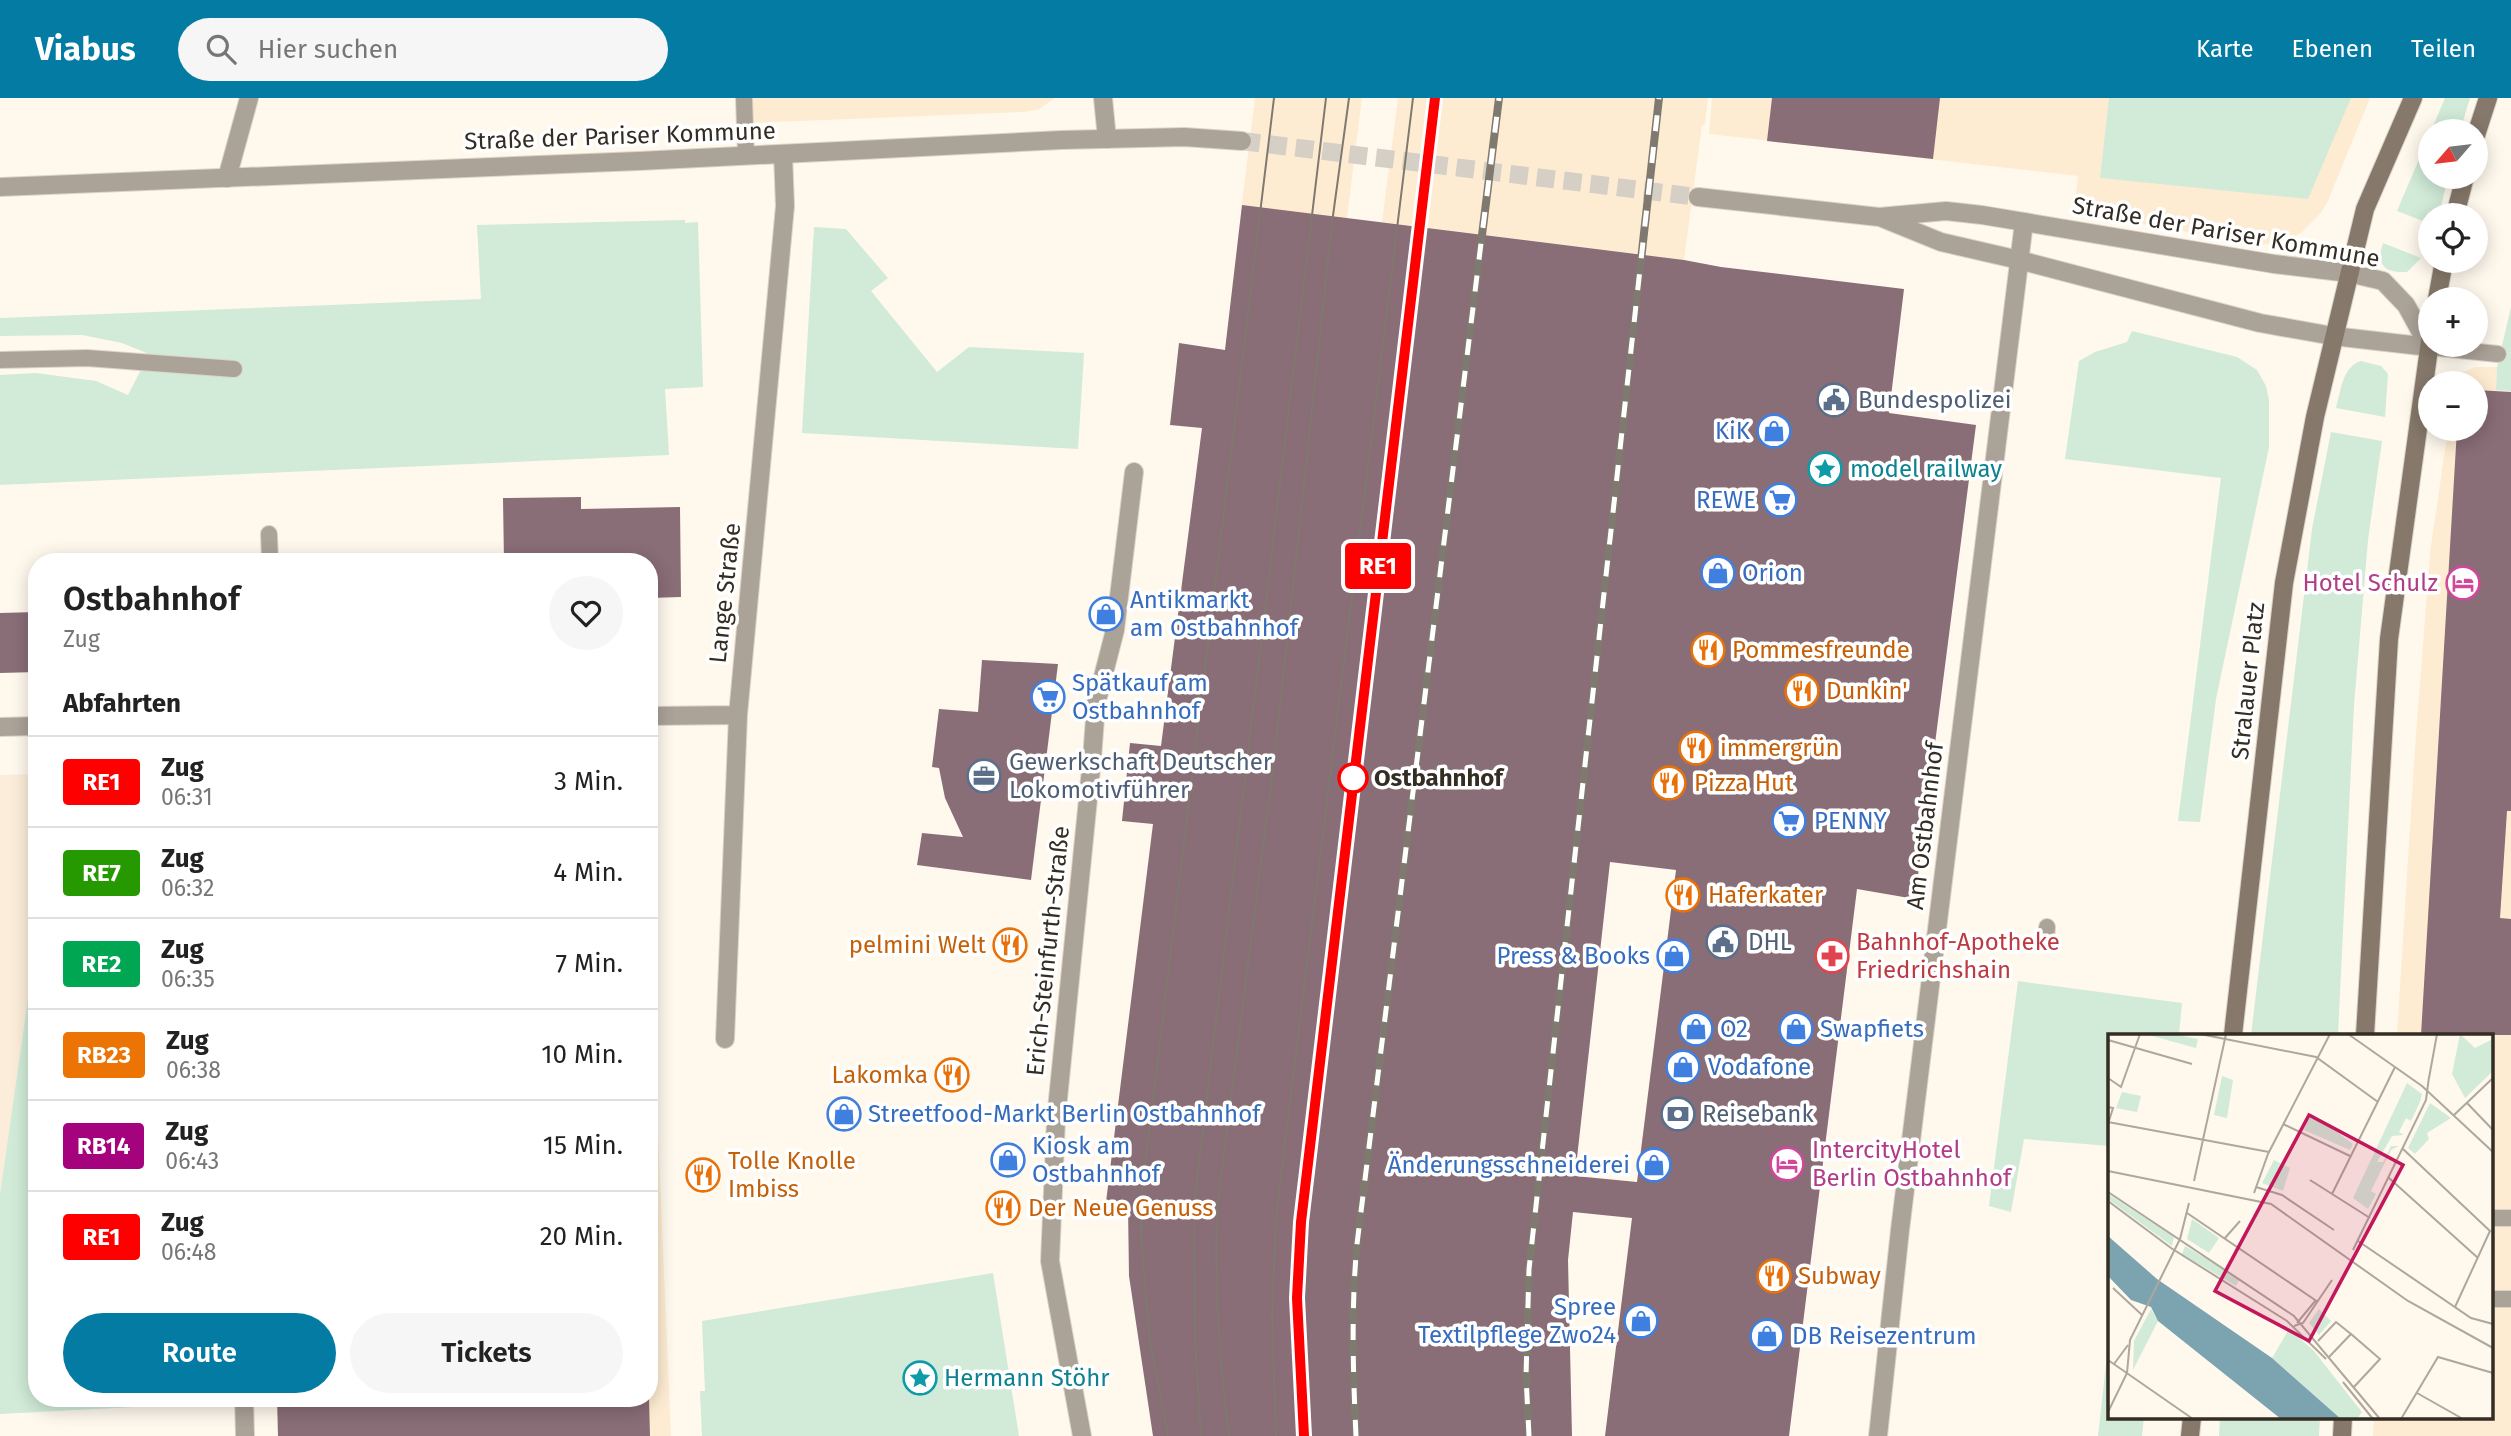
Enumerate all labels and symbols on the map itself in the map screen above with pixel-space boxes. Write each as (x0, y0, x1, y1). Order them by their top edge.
street label: Straße der Pariser Kommune (464, 117, 776, 155)
north arrow (2418, 119, 2488, 189)
street label: Straße der Pariser Kommune (2070, 191, 2382, 273)
public building icon: Bundespolizei (1815, 381, 1853, 419)
place label: Bundespolizei (1858, 386, 2012, 414)
shop icon: KiK (1755, 412, 1793, 450)
place label: KiK (1715, 417, 1751, 445)
place icon: model railway (1806, 450, 1844, 488)
place label: model railway (1850, 455, 2002, 483)
supermarket icon: REWE (1761, 481, 1799, 519)
place label: REWE (1696, 486, 1756, 514)
street label: Lange Straße (704, 521, 746, 665)
line badge: RE1 (1338, 543, 1418, 589)
shop icon: Orion (1699, 554, 1737, 592)
place label: Orion (1742, 559, 1803, 587)
hotel icon: Hotel Schulz (2444, 564, 2482, 602)
place label: Hotel Schulz (2303, 569, 2438, 597)
place label: Antikmarkt am Ostbahnhof (1130, 586, 1300, 642)
shop icon: Antikmarkt am Ostbahnhof (1087, 595, 1125, 633)
street label: Stralauer Platz (2226, 601, 2270, 761)
restaurant icon: Pommesfreunde (1689, 631, 1727, 669)
place label: Pommesfreunde (1732, 636, 1910, 664)
place label: Spätkauf am Ostbahnhof (1072, 669, 1208, 725)
restaurant icon: Dunkin' (1783, 672, 1821, 710)
place label: Dunkin' (1826, 677, 1908, 705)
supermarket icon: Spätkauf am Ostbahnhof (1029, 678, 1067, 716)
restaurant icon: immergrün (1677, 729, 1715, 767)
place label: immergrün (1720, 734, 1840, 762)
street label: Am Ostbahnhof (1901, 739, 1949, 911)
place label: Gewerkschaft Deutscher Lokomotivführer (1009, 748, 1273, 804)
office icon: Gewerkschaft Deutscher Lokomotivführer (965, 757, 1003, 795)
marker: Ostbahnhof (1338, 763, 1368, 793)
place label: Ostbahnhof (1374, 764, 1505, 792)
restaurant icon: Pizza Hut (1650, 764, 1688, 802)
place label: Pizza Hut (1694, 769, 1794, 797)
supermarket icon: PENNY (1770, 802, 1808, 840)
place label: PENNY (1814, 807, 1888, 835)
street label: Erich-Steinfurth-Straße (1021, 825, 1075, 1077)
restaurant icon: Haferkater (1664, 876, 1702, 914)
place label: Haferkater (1708, 881, 1824, 909)
public building icon: DHL (1704, 923, 1742, 961)
restaurant icon: pelmini Welt (991, 926, 1029, 964)
place label: DHL (1748, 928, 1792, 956)
place label: Bahnhof-Apotheke Friedrichshain (1856, 928, 2060, 984)
place label: pelmini Welt (849, 931, 986, 959)
shop icon: Press & Books (1655, 937, 1693, 975)
pharmacy icon: Bahnhof-Apotheke Friedrichshain (1813, 937, 1851, 975)
place label: Press & Books (1497, 942, 1650, 970)
shop icon: O2 (1677, 1010, 1715, 1048)
shop icon: Swapfiets (1777, 1010, 1815, 1048)
place label: O2 (1720, 1015, 1748, 1043)
place label: Swapfiets (1820, 1015, 1924, 1043)
inset map (2108, 1034, 2494, 1418)
shop icon: Vodafone (1664, 1048, 1702, 1086)
place label: Vodafone (1708, 1053, 1811, 1081)
restaurant icon: Lakomka (933, 1056, 971, 1094)
place label: Lakomka (832, 1061, 928, 1089)
shop icon: Streetfood-Markt Berlin Ostbahnhof (825, 1095, 863, 1133)
bank icon: Reisebank (1659, 1095, 1697, 1133)
place label: Streetfood-Markt Berlin Ostbahnhof (868, 1100, 1262, 1128)
place label: Reisebank (1702, 1100, 1814, 1128)
place label: Kiosk am Ostbahnhof (1032, 1132, 1162, 1188)
place label: IntercityHotel Berlin Ostbahnhof (1812, 1136, 2013, 1192)
shop icon: Kiosk am Ostbahnhof (989, 1141, 1027, 1179)
hotel icon: IntercityHotel Berlin Ostbahnhof (1768, 1145, 1806, 1183)
shop icon: Änderungsschneiderei (1635, 1146, 1673, 1184)
place label: Tolle Knolle Imbiss (728, 1147, 856, 1203)
place label: Änderungsschneiderei (1388, 1151, 1630, 1179)
restaurant icon: Tolle Knolle Imbiss (684, 1156, 722, 1194)
restaurant icon: Der Neue Genuss (984, 1189, 1022, 1227)
place label: Der Neue Genuss (1028, 1194, 1213, 1222)
restaurant icon: Subway (1755, 1257, 1793, 1295)
place label: Subway (1798, 1262, 1881, 1290)
place label: Spree Textilpflege Zwo24 (1418, 1293, 1616, 1349)
shop icon: Spree Textilpflege Zwo24 (1622, 1302, 1660, 1340)
shop icon: DB Reisezentrum (1748, 1317, 1786, 1355)
place label: DB Reisezentrum (1792, 1322, 1976, 1350)
place icon: Hermann Stöhr (901, 1359, 939, 1397)
place label: Hermann Stöhr (944, 1364, 1110, 1392)

